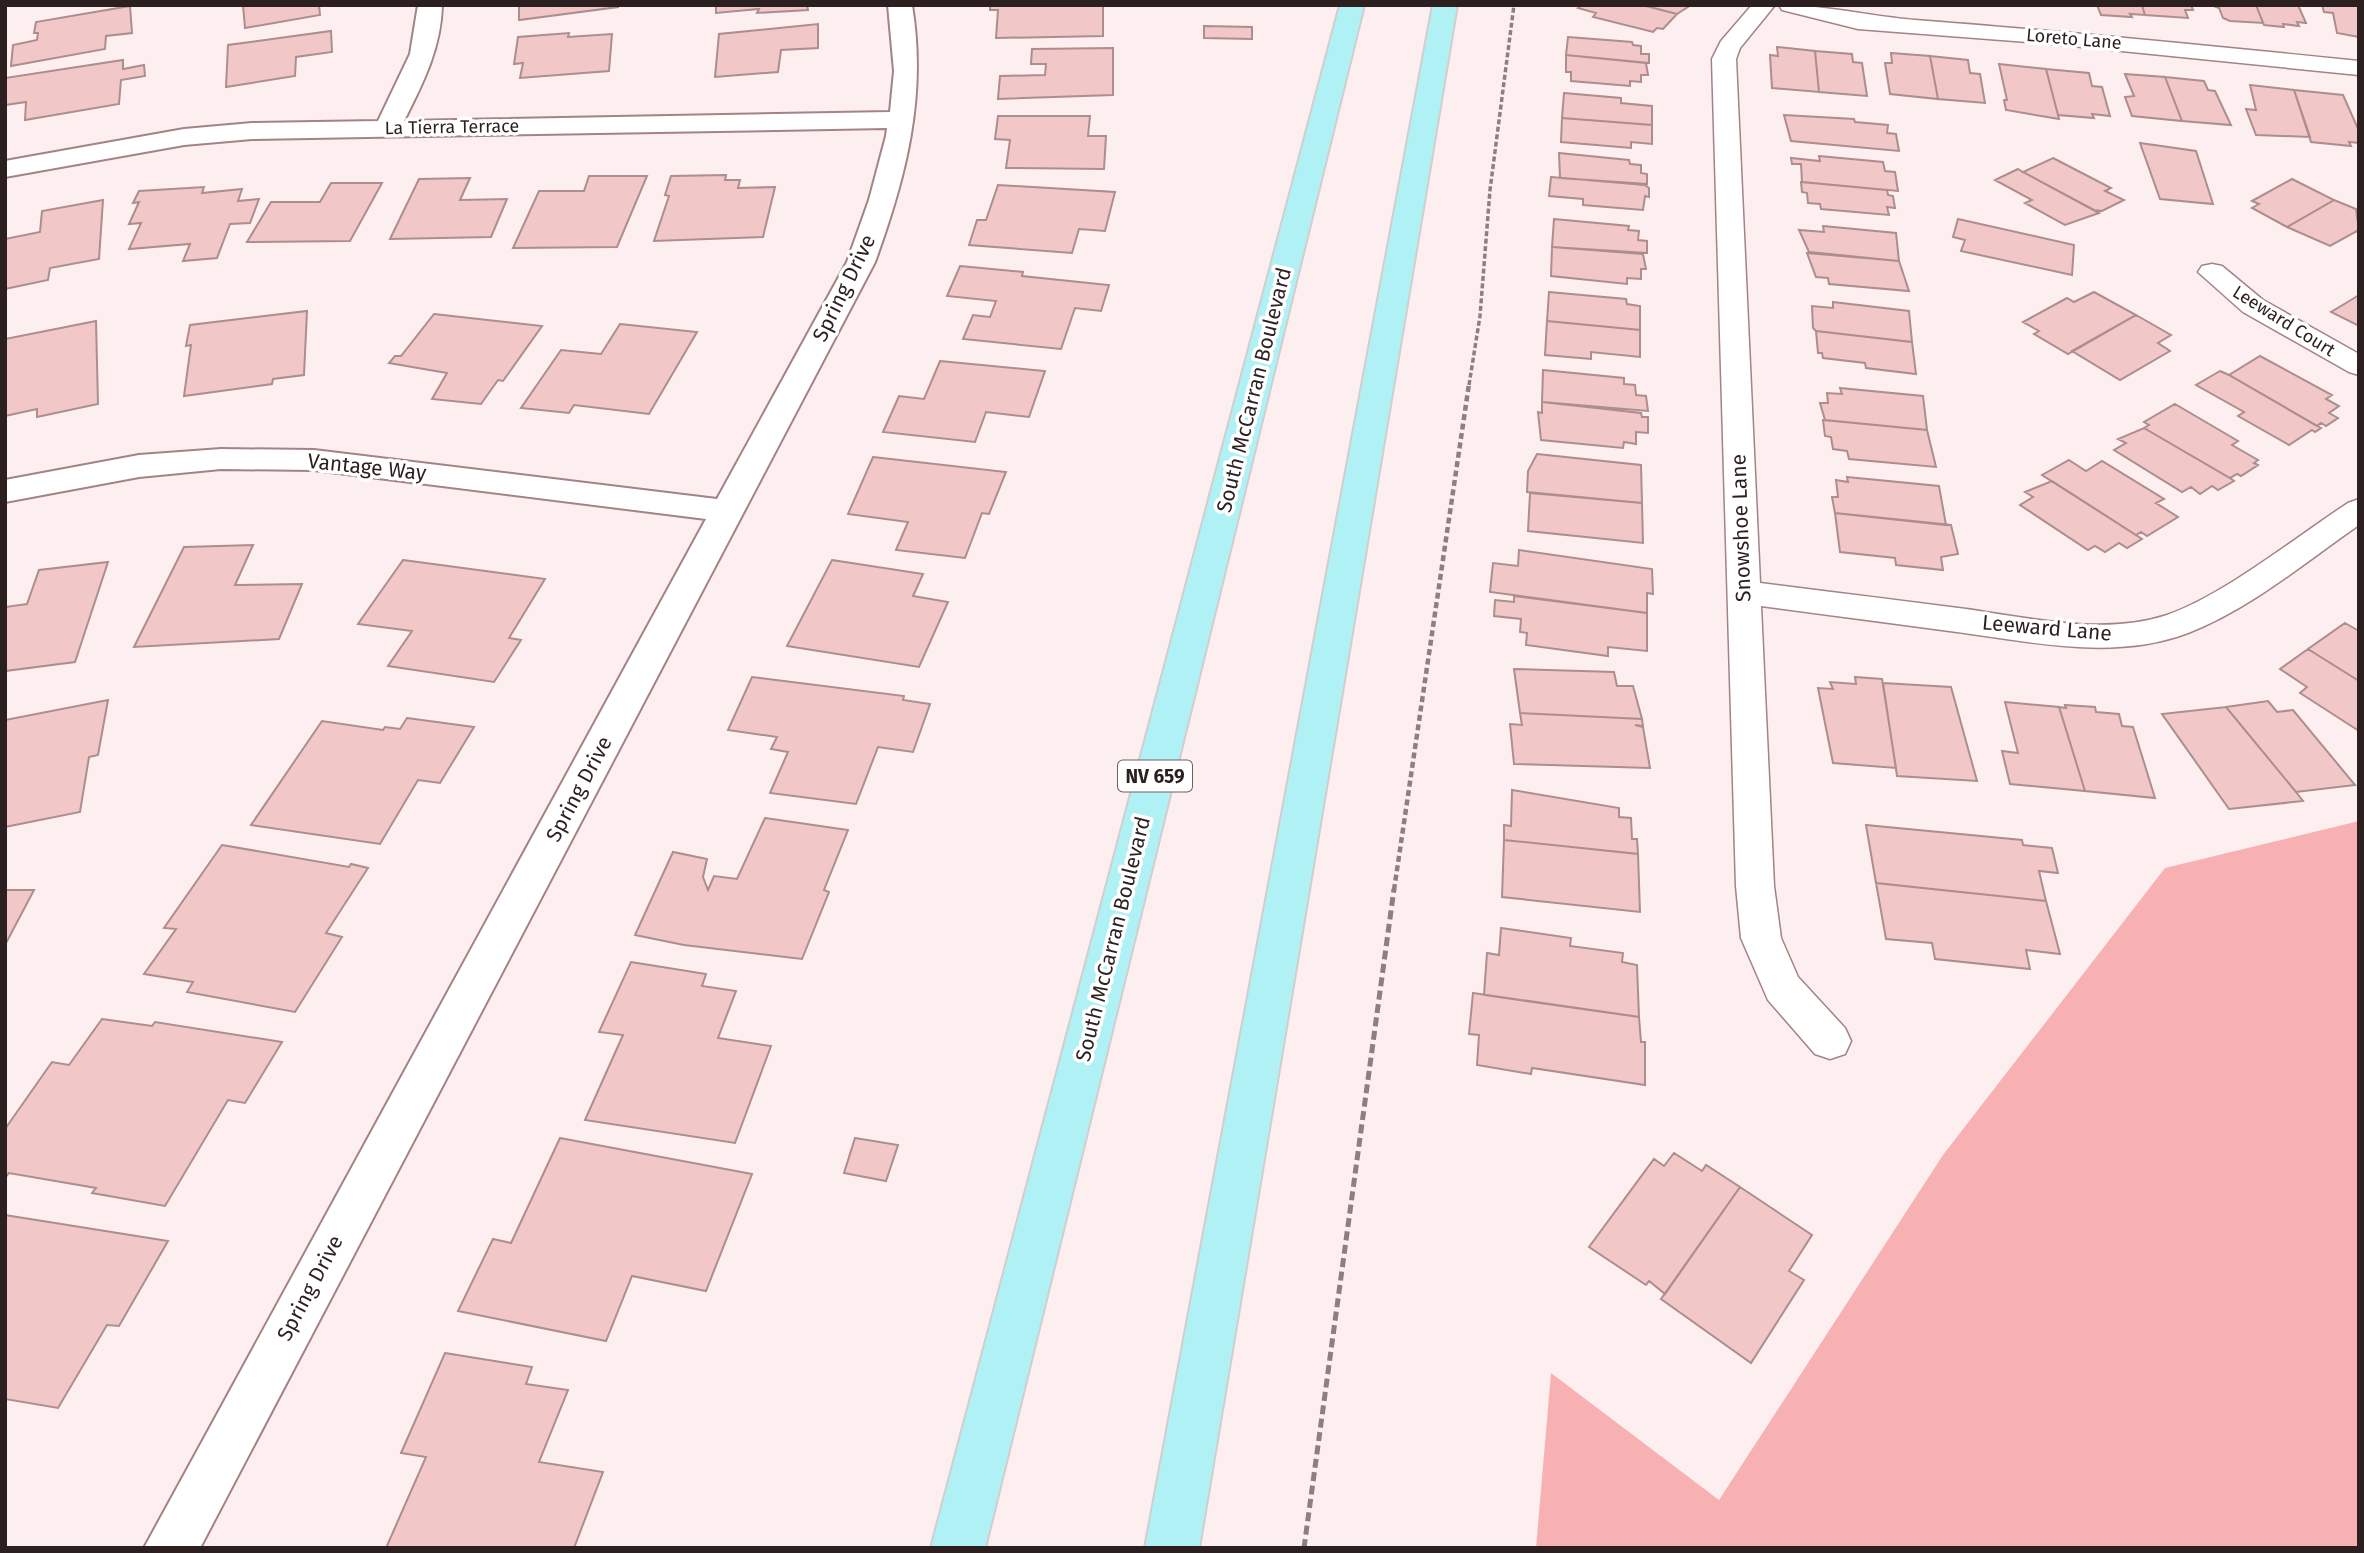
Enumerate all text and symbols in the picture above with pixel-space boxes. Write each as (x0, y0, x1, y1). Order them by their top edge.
street label: Loreto Lane (2025, 24, 2123, 54)
street label: La Tierra Terrace (385, 115, 519, 139)
street label: Spring Drive (807, 230, 881, 346)
street label: South McCarran Boulevard (1211, 265, 1297, 515)
street label: Leeward Court (2229, 281, 2340, 362)
street label: Vantage Way (306, 448, 428, 486)
street label: Snowshoe Lane (1725, 454, 1757, 602)
street label: Leeward Lane (1981, 609, 2113, 647)
street label: Spring Drive (540, 732, 618, 846)
road number: NV 659 (1118, 761, 1192, 792)
street label: South McCarran Boulevard (1070, 814, 1156, 1064)
street label: Spring Drive (271, 1231, 349, 1345)

